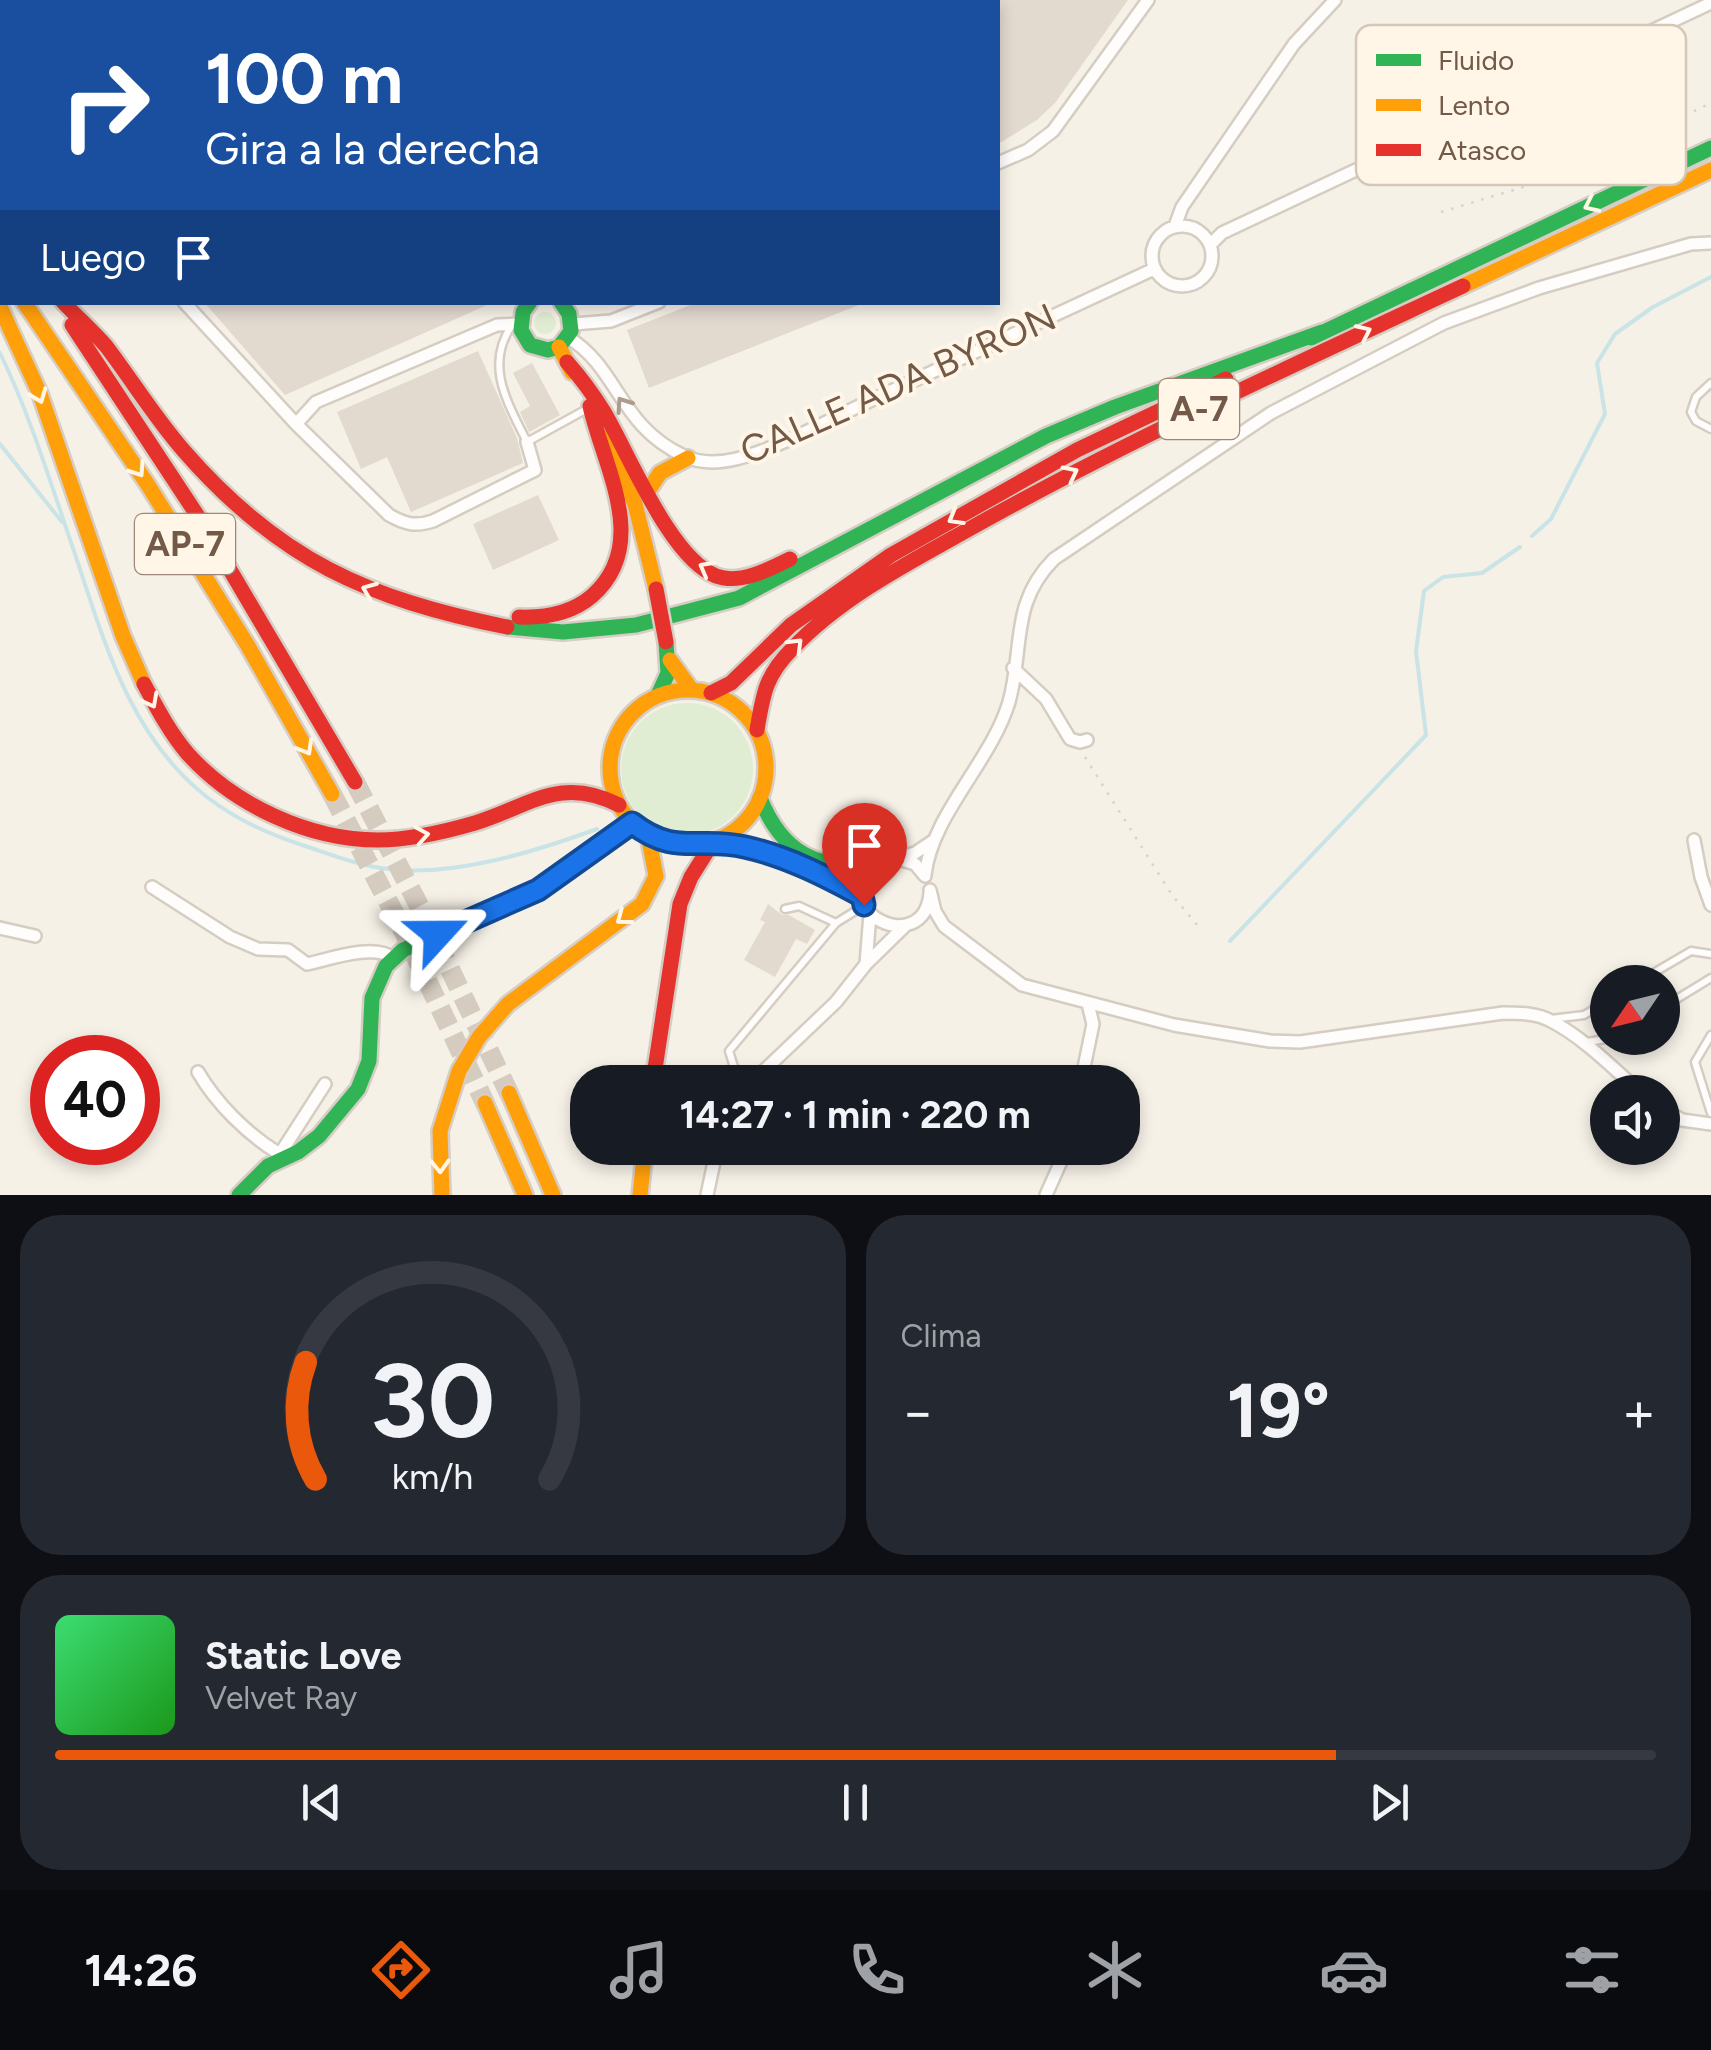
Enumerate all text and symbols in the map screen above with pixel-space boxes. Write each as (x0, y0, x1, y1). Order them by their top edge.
legend (1356, 25, 1686, 185)
text: 100 m (205, 36, 403, 121)
icon: right (40, 40, 170, 170)
text: Fluido (1438, 43, 1514, 77)
text: Lento (1438, 88, 1510, 122)
text: Gira a la derecha (205, 121, 540, 175)
text: Atasco (1438, 133, 1526, 167)
one-way arrow (1583, 192, 1601, 212)
icon: arrive (166, 230, 221, 285)
text: Luego (40, 235, 146, 281)
street label: CALLE ADA BYRON (733, 294, 1063, 474)
one-way arrow (1354, 325, 1372, 345)
road number: A-7 (1159, 379, 1239, 439)
one-way arrow (27, 386, 47, 404)
one-way arrow (617, 396, 635, 415)
one-way arrow (126, 458, 144, 477)
one-way arrow (1061, 466, 1079, 485)
one-way arrow (947, 506, 965, 525)
road number: AP-7 (135, 514, 235, 574)
one-way arrow (699, 561, 717, 581)
one-way arrow (362, 581, 379, 601)
one-way arrow (785, 638, 803, 656)
one-way arrow (138, 690, 158, 708)
one-way arrow (294, 737, 313, 755)
pin (822, 803, 907, 906)
icon: arrive (837, 818, 892, 873)
one-way arrow (414, 825, 431, 846)
position arrow (386, 882, 490, 986)
one-way arrow (616, 907, 634, 924)
north arrow (1590, 965, 1680, 1055)
map controls (1590, 965, 1680, 1165)
speed limit sign: 40 (30, 1035, 160, 1165)
button: sound (1590, 1075, 1680, 1165)
text: 14:27 · 1 min · 220 m (679, 1092, 1031, 1138)
one-way arrow (429, 1158, 450, 1174)
text: Clima (901, 1317, 982, 1355)
text: 30 (370, 1338, 495, 1463)
text: 19° (1226, 1366, 1330, 1456)
text: − (901, 1379, 935, 1445)
text: + (1622, 1379, 1656, 1445)
text: km/h (392, 1455, 474, 1498)
text: Static Love (205, 1633, 402, 1679)
text: Velvet Ray (205, 1679, 357, 1717)
icon: previous (294, 1775, 349, 1830)
icon: pause (828, 1775, 883, 1830)
icon: next (1362, 1775, 1417, 1830)
icon: directions (366, 1935, 436, 2005)
icon: music (604, 1935, 674, 2005)
icon: phone (842, 1935, 912, 2005)
icon: climate (1080, 1935, 1150, 2005)
icon: car (1319, 1935, 1389, 2005)
icon: filters (1557, 1935, 1627, 2005)
text: 14:26 (84, 1943, 197, 1997)

